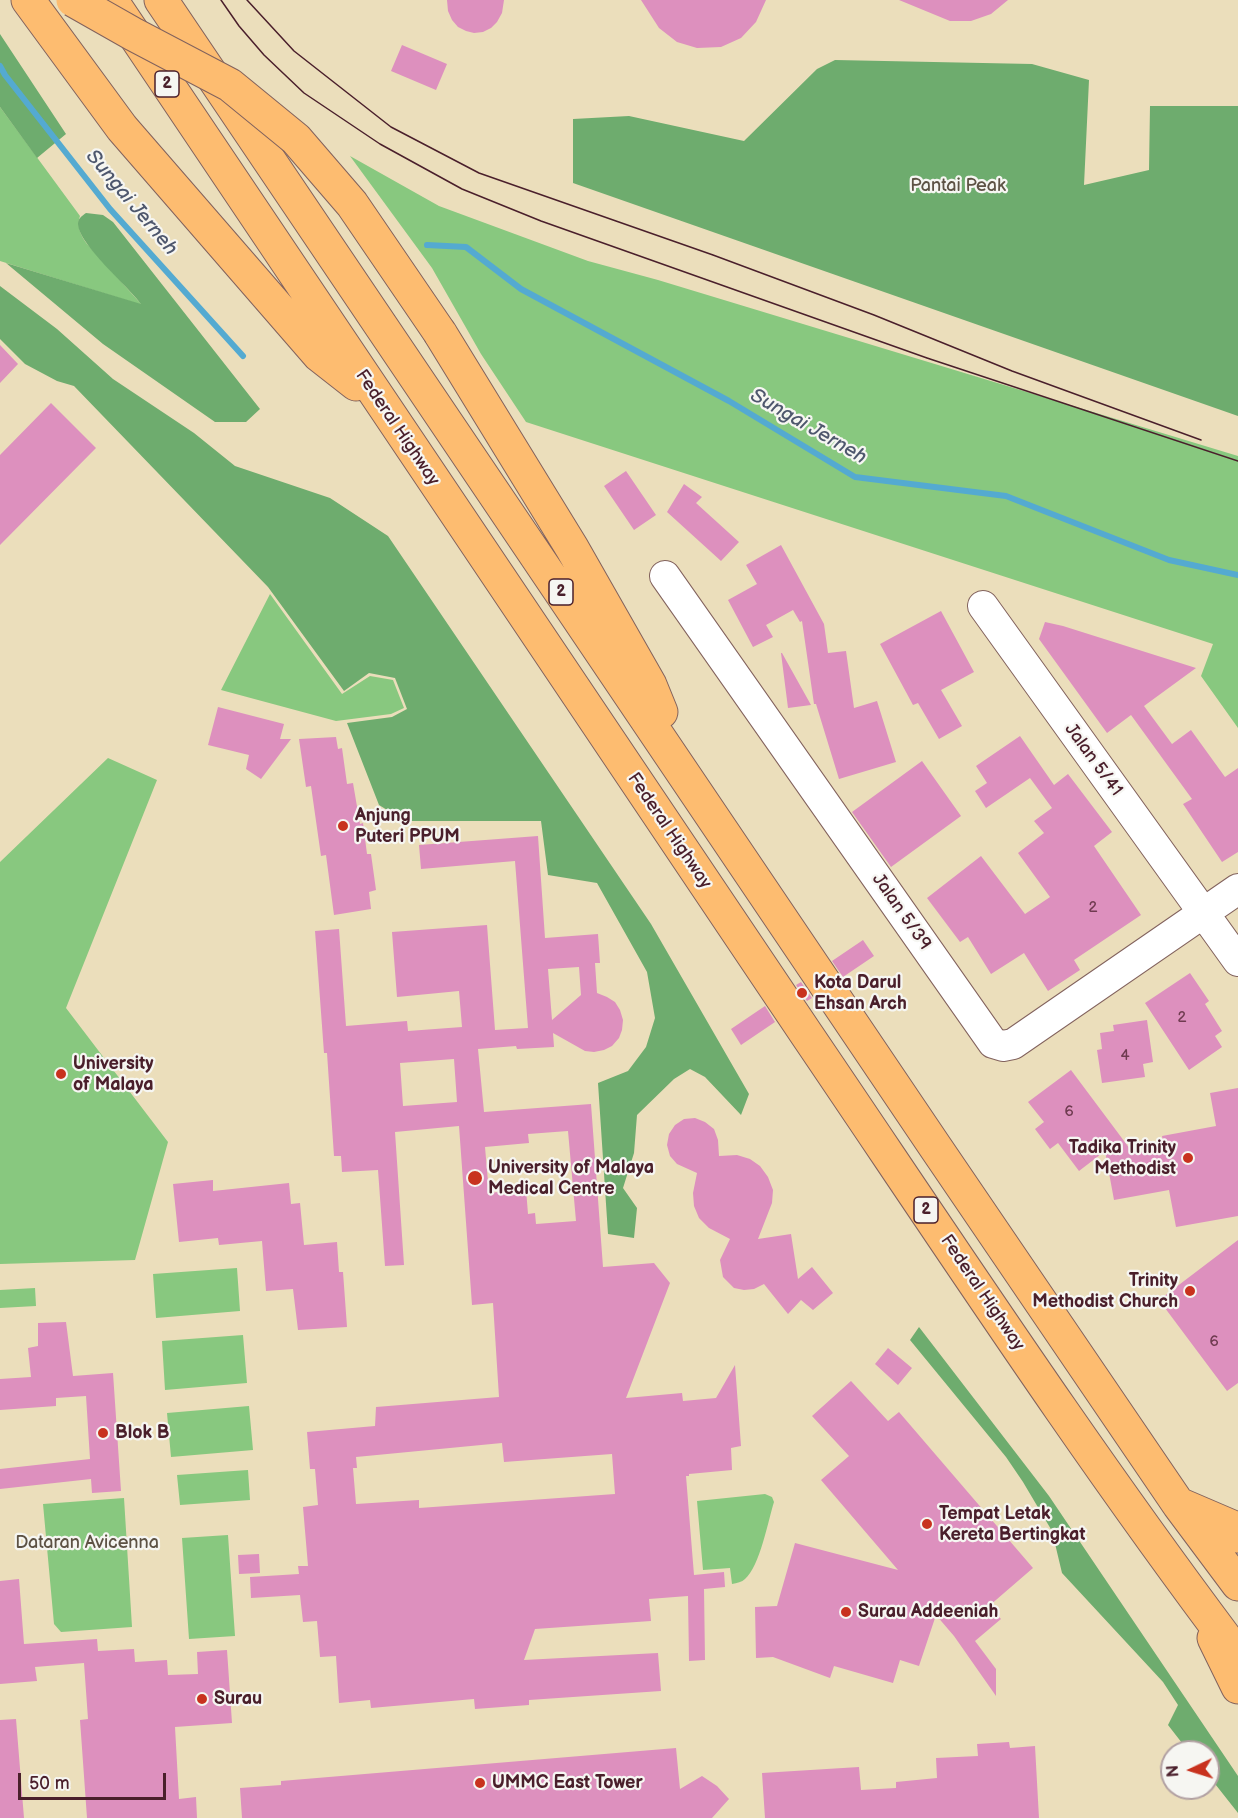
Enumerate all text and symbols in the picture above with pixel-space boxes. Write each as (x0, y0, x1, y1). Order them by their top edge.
road number: 2 (155, 71, 179, 97)
water label: Sungai Jerneh (80, 145, 182, 261)
park label: Pantai Peak (910, 175, 1006, 197)
street label: Federal Highway (350, 366, 444, 490)
water label: Sungai Jerneh (746, 384, 870, 470)
road number: 2 (549, 579, 573, 605)
street label: Jalan 5/41 (1059, 719, 1127, 801)
street label: Federal Highway (622, 769, 716, 893)
place label: Anjung Puteri PPUM (355, 805, 460, 848)
marker: Anjung Puteri PPUM (336, 819, 350, 833)
street label: Jalan 5/39 (867, 870, 935, 954)
house number: 2 (1089, 899, 1097, 917)
place label: Kota Darul Ehsan Arch (814, 972, 907, 1014)
marker: Kota Darul Ehsan Arch (795, 986, 809, 1000)
house number: 2 (1178, 1009, 1186, 1027)
house number: 4 (1120, 1047, 1130, 1065)
place label: University of Malaya (73, 1053, 154, 1096)
marker: University of Malaya (54, 1067, 68, 1081)
house number: 6 (1064, 1103, 1074, 1121)
place label: Tadika Trinity Methodist (1069, 1137, 1176, 1180)
marker: Tadika Trinity Methodist (1181, 1151, 1195, 1165)
place label: University of Malaya Medical Centre (488, 1157, 654, 1200)
marker: University of Malaya Medical Centre (466, 1169, 484, 1187)
road number: 2 (914, 1197, 938, 1223)
street label: Federal Highway (935, 1231, 1029, 1355)
place label: Trinity Methodist Church (1032, 1270, 1178, 1312)
marker: Trinity Methodist Church (1183, 1284, 1197, 1298)
house number: 6 (1209, 1333, 1219, 1351)
place label: Blok B (115, 1422, 169, 1444)
marker: Blok B (96, 1426, 110, 1440)
place label: Tempat Letak Kereta Bertingkat (939, 1503, 1085, 1546)
marker: Tempat Letak Kereta Bertingkat (920, 1517, 934, 1531)
park label: Dataran Avicenna (15, 1532, 159, 1554)
place label: Surau Addeeniah (858, 1601, 998, 1623)
marker: Surau Addeeniah (839, 1605, 853, 1619)
place label: Surau (214, 1688, 262, 1710)
marker: Surau (195, 1692, 209, 1706)
north arrow (1160, 1740, 1220, 1800)
scale bar (21, 1761, 170, 1799)
text: N (1164, 1764, 1183, 1778)
place label: UMMC East Tower (492, 1772, 643, 1794)
text: 50 m (29, 1773, 70, 1794)
marker: UMMC East Tower (473, 1776, 487, 1790)

